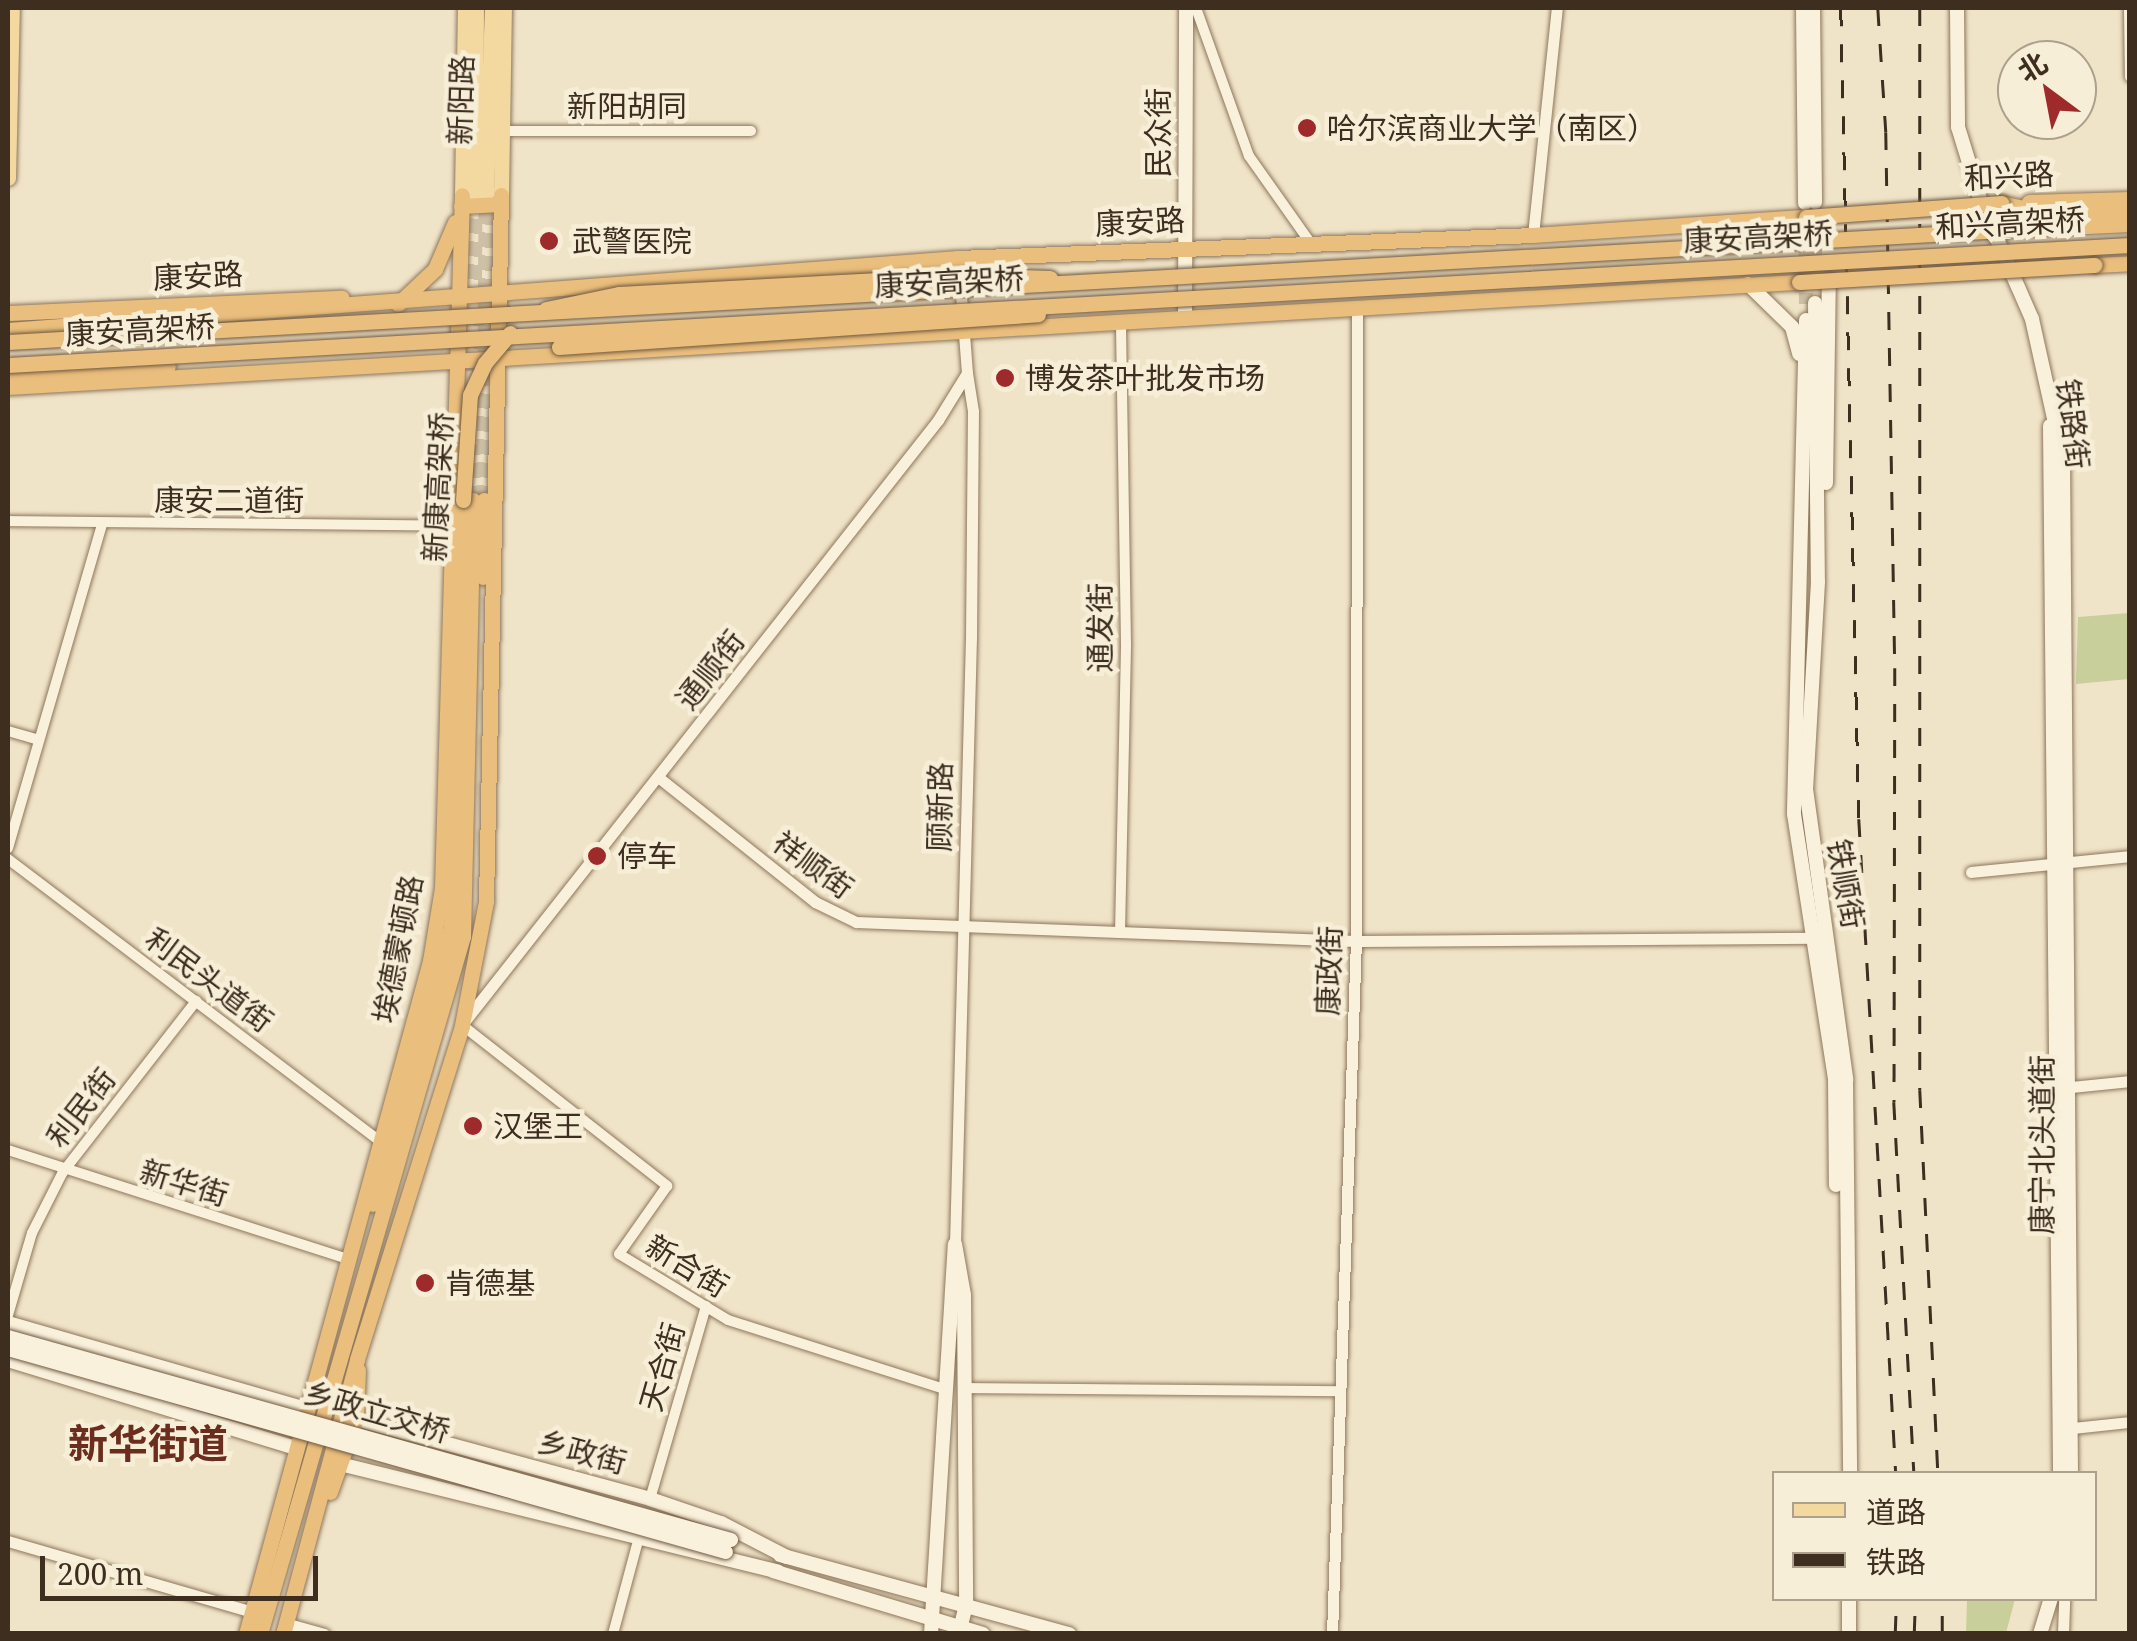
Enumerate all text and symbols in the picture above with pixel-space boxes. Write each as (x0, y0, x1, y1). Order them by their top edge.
north arrow (1997, 40, 2097, 140)
text: 北 (2010, 43, 2054, 90)
street label: 新阳路 (441, 54, 481, 146)
street label: 新阳胡同 (567, 88, 687, 124)
street label: 民众街 (1140, 88, 1176, 178)
place label: 哈尔滨商业大学（南区） (1327, 110, 1657, 146)
marker: 哈尔滨商业大学（南区） (1296, 117, 1318, 139)
street label: 和兴路 (1963, 156, 2055, 196)
street label: 和兴高架桥 (1934, 201, 2086, 245)
street label: 康安路 (1094, 202, 1186, 242)
street label: 康安高架桥 (1682, 215, 1834, 259)
place label: 武警医院 (572, 223, 692, 259)
marker: 武警医院 (536, 228, 562, 254)
street label: 康安路 (152, 256, 244, 296)
street label: 康安高架桥 (873, 260, 1025, 304)
street label: 康安高架桥 (64, 308, 216, 352)
place label: 博发茶叶批发市场 (1025, 360, 1265, 396)
marker: 博发茶叶批发市场 (994, 367, 1016, 389)
street label: 铁路街 (2050, 377, 2096, 471)
street label: 新康高架桥 (416, 411, 460, 563)
street label: 康安二道街 (154, 482, 304, 518)
street label: 通发街 (1082, 583, 1118, 673)
street label: 通顺街 (668, 623, 752, 717)
street label: 顾新路 (921, 762, 959, 852)
street label: 祥顺街 (766, 824, 860, 906)
street label: 铁顺街 (1820, 837, 1872, 931)
place label: 停车 (617, 838, 677, 874)
marker: 停车 (586, 845, 608, 867)
street label: 埃德蒙顿路 (366, 872, 430, 1026)
street label: 利民头道街 (138, 920, 280, 1040)
street label: 康政街 (1309, 925, 1349, 1017)
street label: 康宁北头道街 (2024, 1055, 2060, 1235)
street label: 利民街 (39, 1061, 123, 1155)
place label: 汉堡王 (493, 1108, 583, 1144)
marker: 汉堡王 (462, 1115, 484, 1137)
street label: 新华街 (136, 1153, 232, 1213)
street label: 新合街 (639, 1227, 735, 1305)
place label: 肯德基 (445, 1265, 535, 1301)
marker: 肯德基 (414, 1272, 436, 1294)
street label: 天合街 (632, 1319, 692, 1415)
street label: 乡政立交桥 (300, 1374, 454, 1450)
district label: 新华街道 (68, 1419, 228, 1467)
street label: 乡政街 (534, 1423, 630, 1481)
legend (1772, 1471, 2097, 1601)
text: 道路 (1866, 1491, 1926, 1532)
scale bar (45, 1536, 322, 1598)
text: 铁路 (1866, 1541, 1926, 1582)
text: 200 m (57, 1553, 143, 1594)

